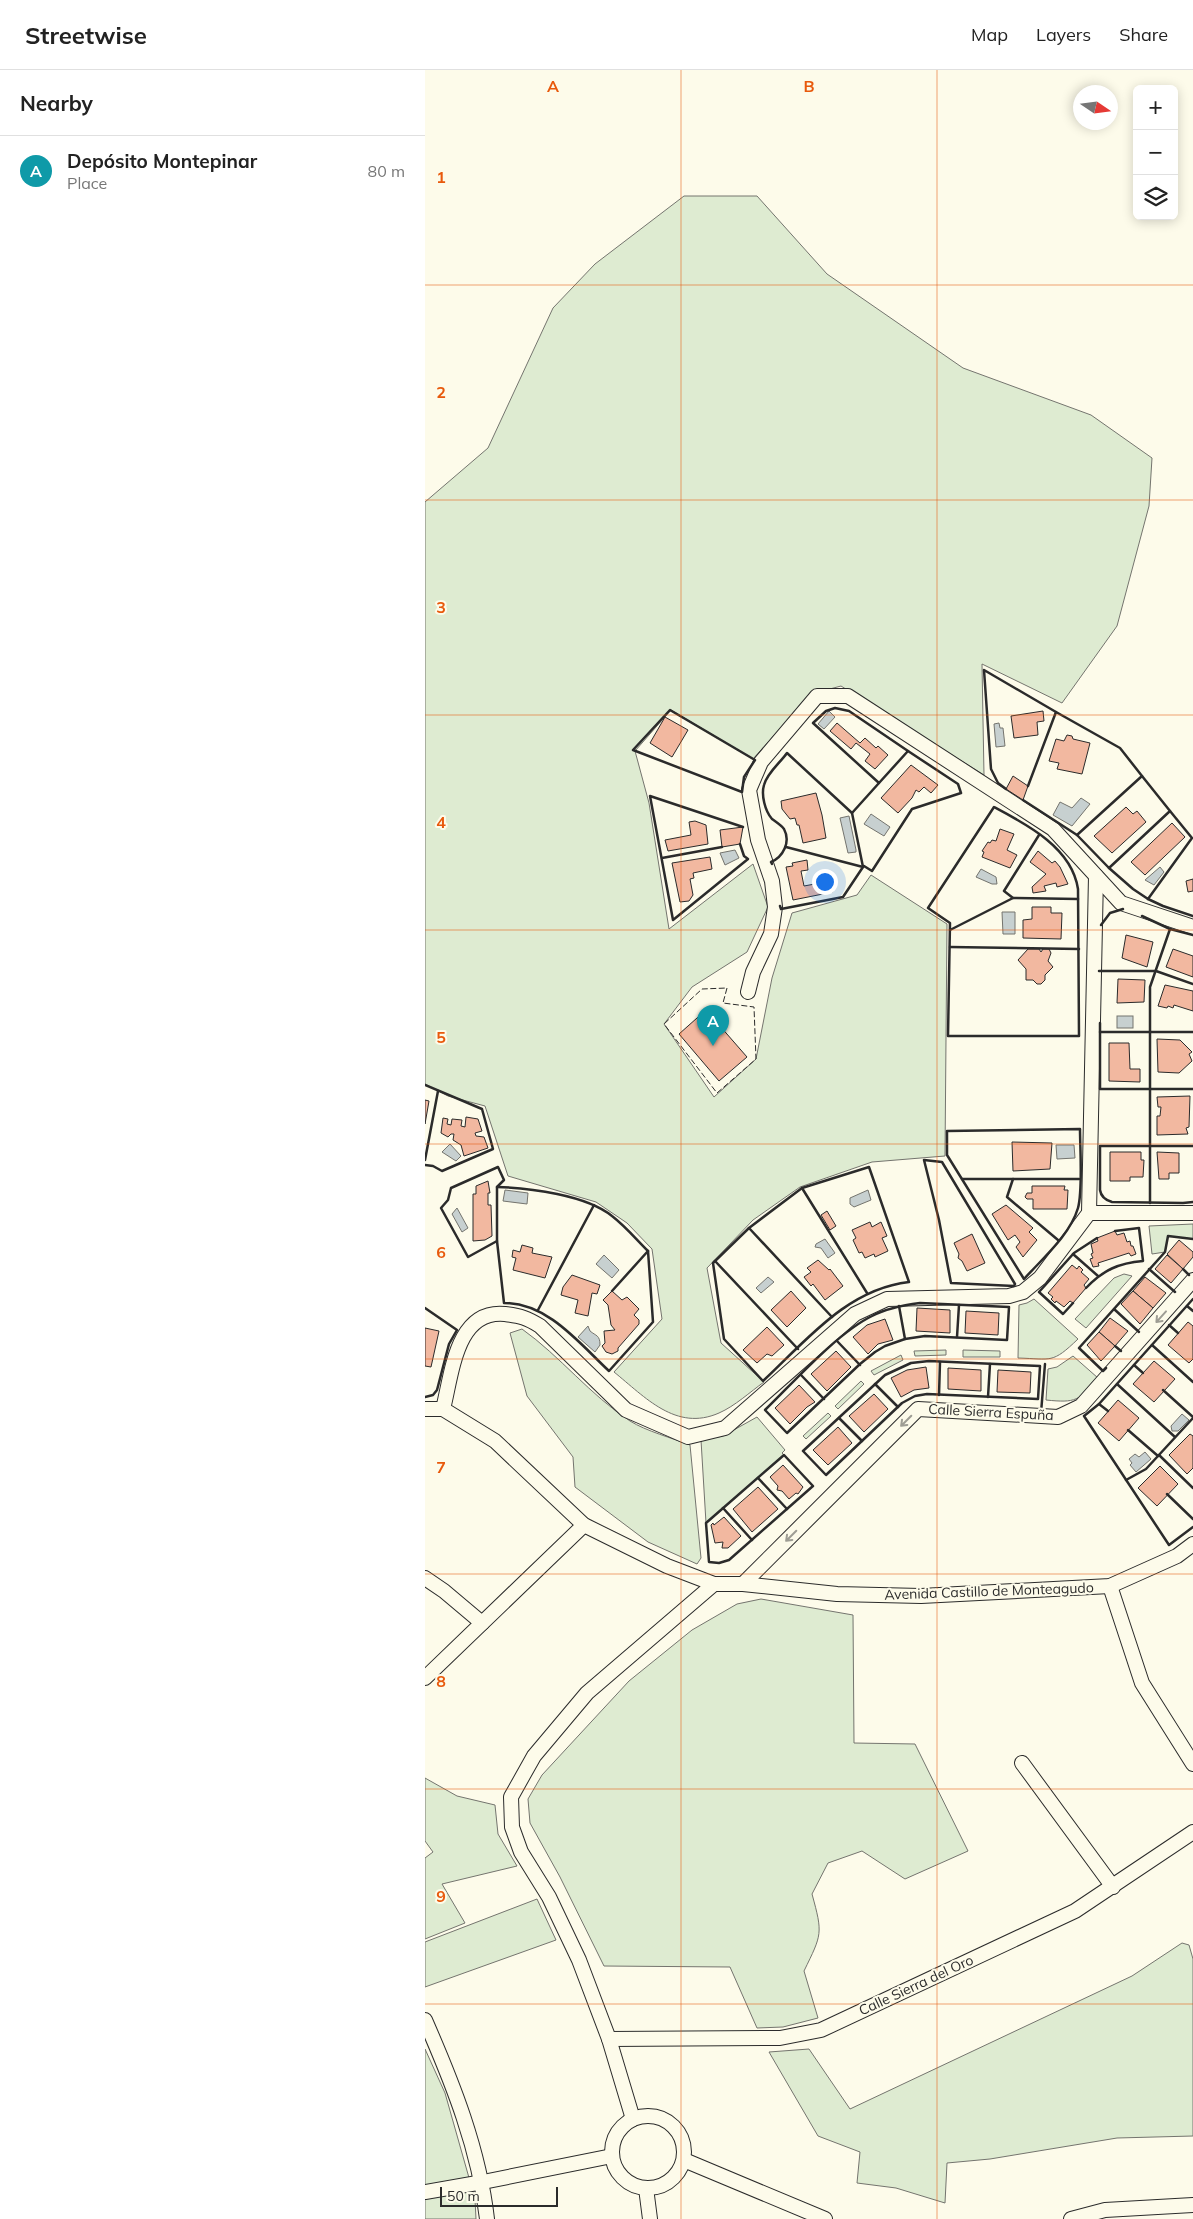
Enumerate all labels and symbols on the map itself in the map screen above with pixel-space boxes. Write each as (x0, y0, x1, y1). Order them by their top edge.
text: A (547, 76, 559, 96)
text: B (803, 76, 815, 96)
north arrow (1073, 85, 1118, 130)
text: 1 (436, 167, 446, 187)
text: 2 (436, 382, 446, 402)
text: 3 (436, 597, 446, 617)
text: 4 (436, 812, 446, 832)
your location (812, 869, 838, 895)
pin: A (697, 1005, 729, 1046)
text: 5 (436, 1027, 446, 1047)
text: 6 (436, 1242, 446, 1262)
one-way arrow (1155, 1310, 1166, 1323)
street label: Calle Sierra Espuña (928, 1400, 1054, 1424)
one-way arrow (900, 1414, 912, 1427)
text: 7 (436, 1457, 446, 1477)
one-way arrow (785, 1529, 797, 1542)
street label: Avenida Castillo de Monteagudo (884, 1578, 1094, 1604)
text: 8 (436, 1671, 446, 1691)
text: 9 (436, 1886, 446, 1906)
street label: Calle Sierra del Oro (856, 1951, 976, 2019)
scale bar (440, 2184, 557, 2207)

